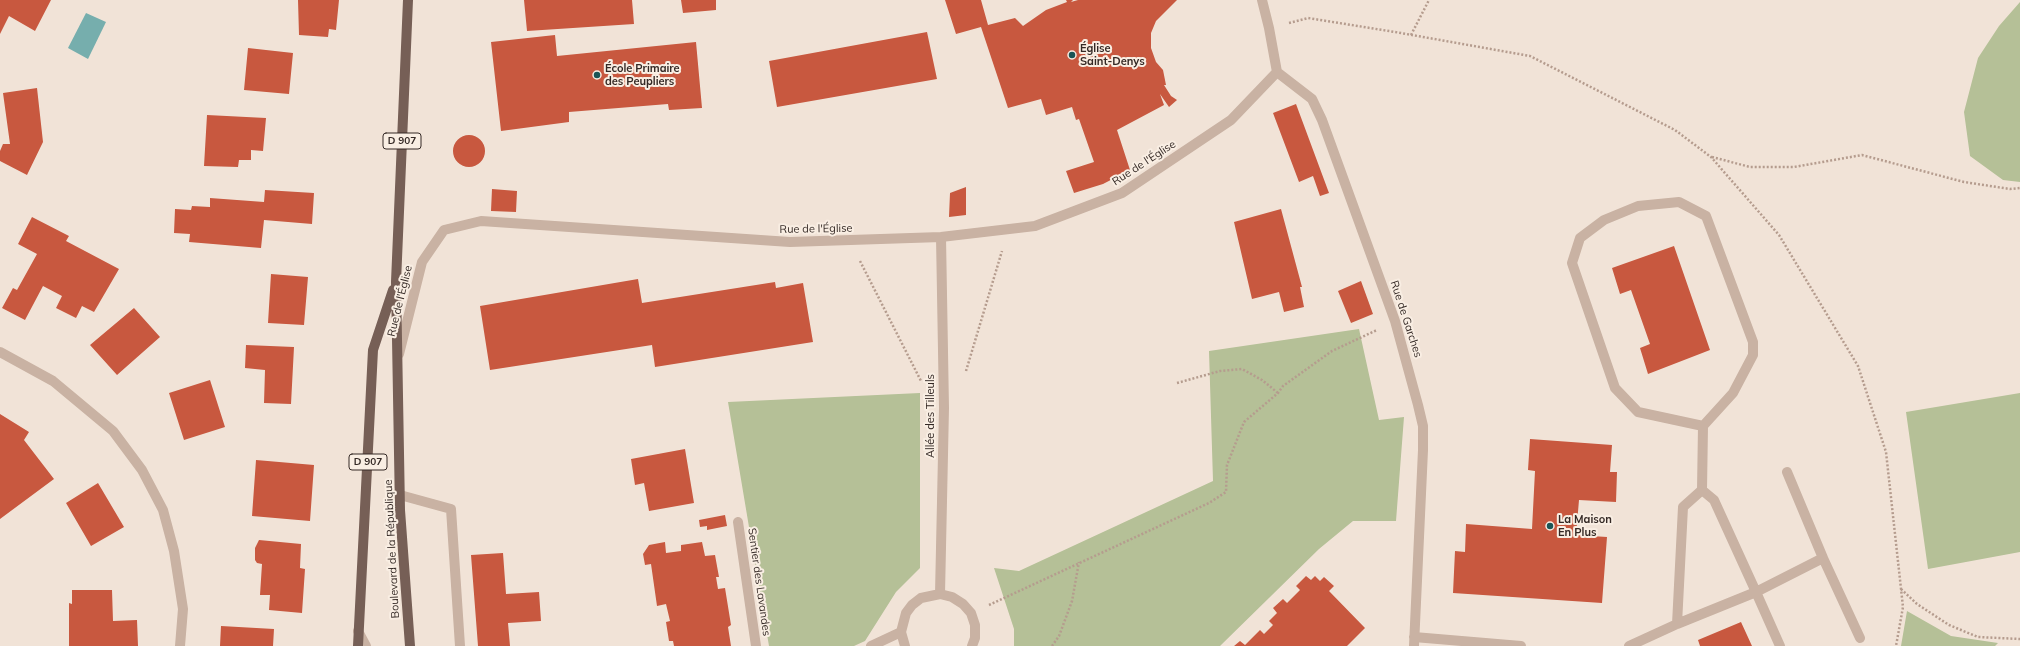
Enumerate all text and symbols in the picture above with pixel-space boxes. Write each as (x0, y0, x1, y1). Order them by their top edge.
place label: Église Saint-Denys (1080, 42, 1145, 68)
marker: Église Saint-Denys (1067, 50, 1077, 60)
place label: École Primaire des Peupliers (605, 62, 680, 88)
marker: École Primaire des Peupliers (592, 70, 602, 80)
road number: D 907 (383, 133, 421, 149)
street label: Rue de l'Église (1110, 138, 1178, 188)
street label: Rue de l'Église (779, 222, 853, 236)
street label: Rue de l'Église (385, 264, 415, 338)
street label: Rue de Garches (1387, 279, 1425, 359)
street label: Allée des Tilleuls (924, 374, 938, 458)
road number: D 907 (349, 454, 387, 470)
street label: Boulevard de la République (382, 479, 402, 619)
place label: La Maison En Plus (1558, 513, 1612, 539)
marker: La Maison En Plus (1545, 521, 1555, 531)
street label: Sentier des Lavandes (745, 527, 773, 637)

